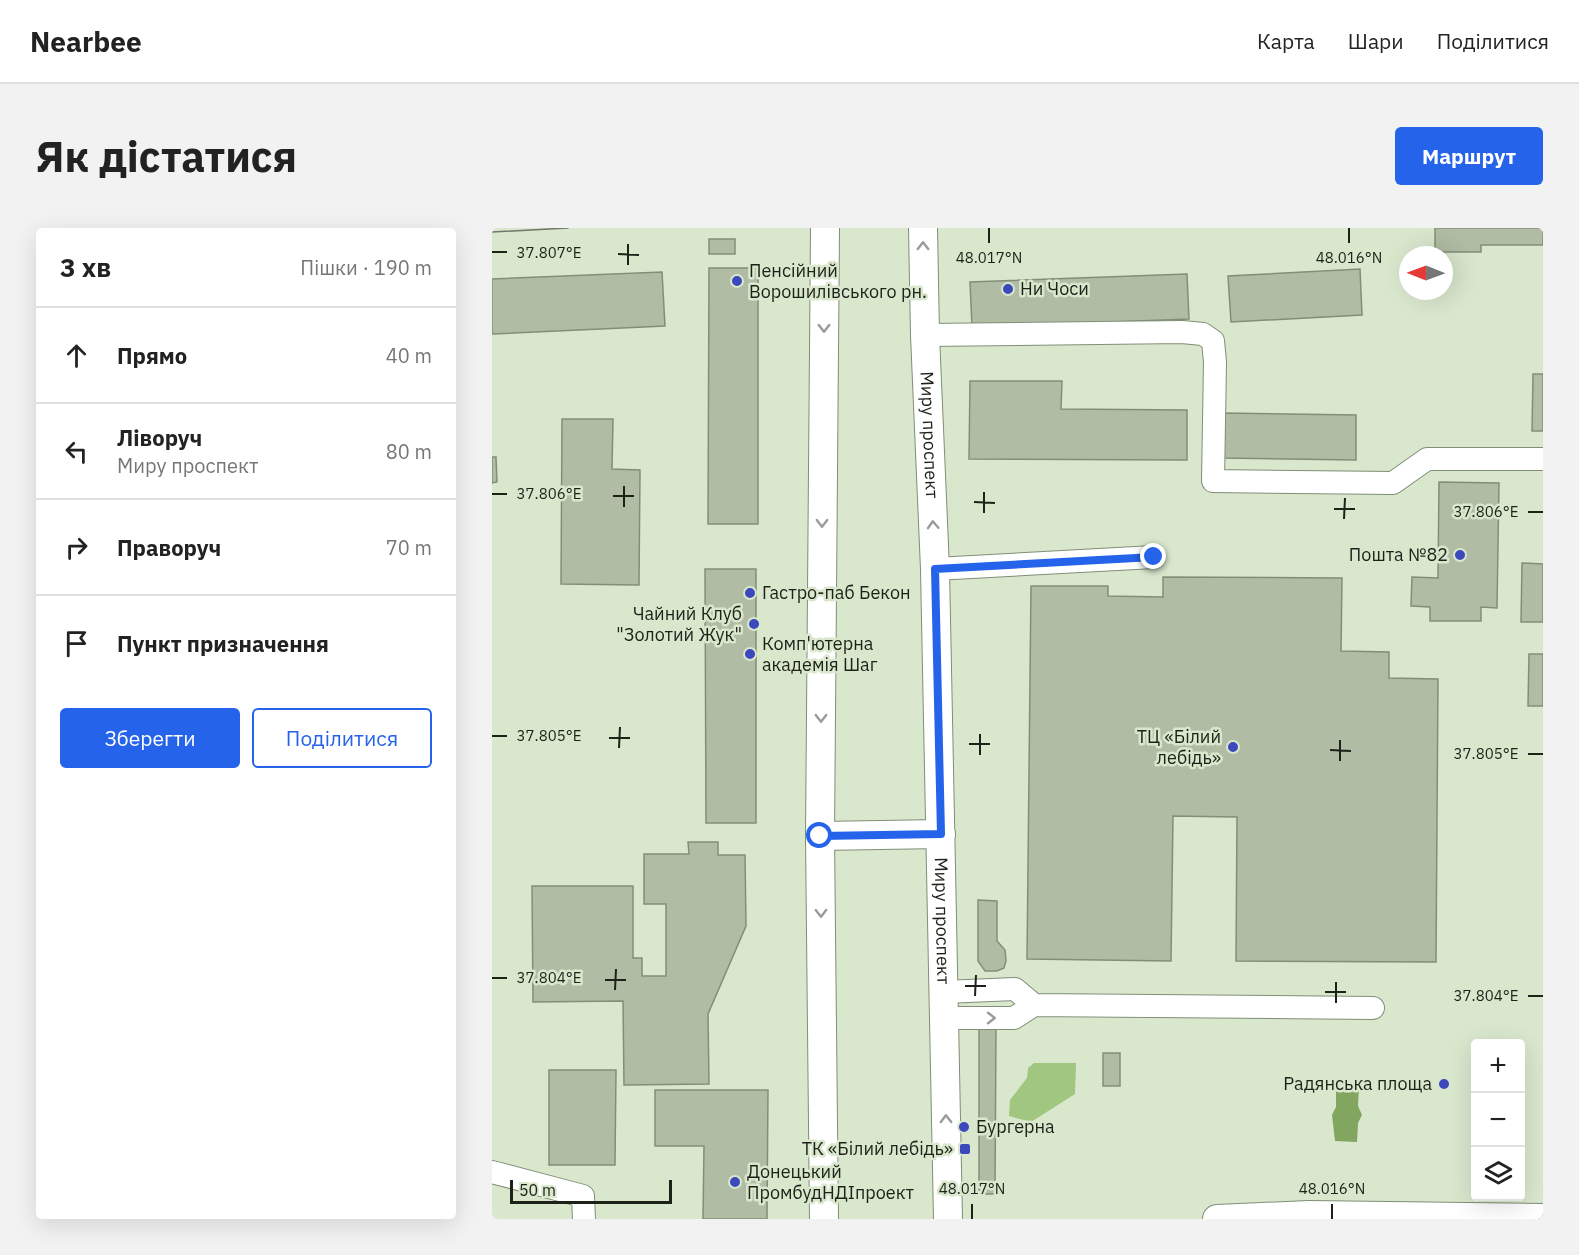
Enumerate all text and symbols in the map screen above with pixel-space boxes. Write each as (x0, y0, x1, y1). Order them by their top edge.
text: Nearbee (30, 23, 142, 60)
text: Карта (1257, 27, 1315, 55)
text: Шари (1348, 27, 1404, 55)
text: Поділитися (1437, 27, 1549, 55)
button: Маршрут (1395, 127, 1543, 185)
text: Як дістатися (36, 129, 297, 184)
one-way arrow (917, 241, 929, 250)
text: 37.807°E (517, 243, 581, 262)
north arrow (1399, 246, 1453, 300)
text: 48.017°N (956, 248, 1022, 267)
text: 48.016°N (1316, 248, 1382, 267)
text: 3 хв (60, 250, 111, 284)
text: Пішки · 190 m (300, 254, 432, 281)
place label: Пенсійний Ворошилівського рн. (749, 259, 927, 303)
marker: Пенсійний Ворошилівського рн. (730, 274, 744, 288)
place label: Ни Чоси (1020, 277, 1089, 300)
marker: Ни Чоси (1001, 282, 1015, 296)
one-way arrow (818, 324, 830, 333)
icon: ahead (60, 339, 93, 372)
text: Прямо (117, 341, 187, 370)
text: 40 m (386, 342, 432, 369)
street label: Миру проспект (916, 371, 944, 499)
text: Ліворуч (117, 423, 202, 452)
icon: left (60, 435, 93, 468)
text: 80 m (386, 438, 432, 465)
text: Миру проспект (117, 452, 258, 479)
text: 37.806°E (517, 484, 581, 503)
text: 37.806°E (1454, 502, 1518, 521)
one-way arrow (816, 519, 828, 528)
one-way arrow (927, 520, 940, 529)
icon: right (60, 531, 93, 564)
text: Праворуч (117, 533, 221, 562)
text: 70 m (386, 534, 432, 561)
route end (1140, 543, 1166, 569)
place label: Пошта №82 (1349, 543, 1448, 566)
marker: Пошта №82 (1453, 548, 1467, 562)
place label: Гастро-паб Бекон (762, 581, 911, 604)
marker: Гастро-паб Бекон (743, 586, 757, 600)
place label: Чайний Клуб "Золотий Жук" (616, 602, 742, 646)
marker: Чайний Клуб "Золотий Жук" (747, 617, 761, 631)
icon: arrive (60, 627, 93, 660)
text: Пункт призначення (117, 629, 329, 658)
place label: Комп'ютерна академія Шаг (762, 632, 878, 676)
marker: Комп'ютерна академія Шаг (743, 647, 757, 661)
button: Зберегти (60, 708, 240, 768)
button: Поділитися (252, 708, 432, 768)
one-way arrow (815, 714, 827, 723)
place label: ТЦ «Білий лебідь» (1137, 725, 1221, 769)
text: 37.805°E (517, 726, 581, 745)
marker: ТЦ «Білий лебідь» (1226, 740, 1240, 754)
text: 37.805°E (1454, 744, 1518, 763)
route start (806, 822, 832, 848)
street label: Миру проспект (930, 857, 955, 985)
one-way arrow (815, 909, 827, 918)
text: 37.804°E (517, 968, 581, 987)
text: 37.804°E (1454, 986, 1518, 1005)
one-way arrow (987, 1012, 996, 1024)
map controls (1471, 1039, 1525, 1201)
button: + (1471, 1039, 1525, 1093)
place label: Радянська площа (1283, 1072, 1432, 1095)
marker: Радянська площа (1437, 1077, 1451, 1091)
button: − (1471, 1093, 1525, 1147)
one-way arrow (940, 1114, 952, 1123)
place label: Бургерна (976, 1115, 1055, 1138)
marker: Бургерна (957, 1120, 971, 1134)
place label: ТК «Білий лебідь» (802, 1137, 953, 1160)
marker: ТК «Білий лебідь» (958, 1142, 972, 1156)
button: layers (1471, 1147, 1525, 1201)
place label: Донецький ПромбудНДІпроект (747, 1160, 915, 1204)
marker: Донецький ПромбудНДІпроект (728, 1175, 742, 1189)
scale bar (510, 1177, 672, 1204)
text: 48.017°N (939, 1179, 1005, 1198)
text: 48.016°N (1299, 1179, 1365, 1198)
text: 50 m (519, 1180, 556, 1200)

